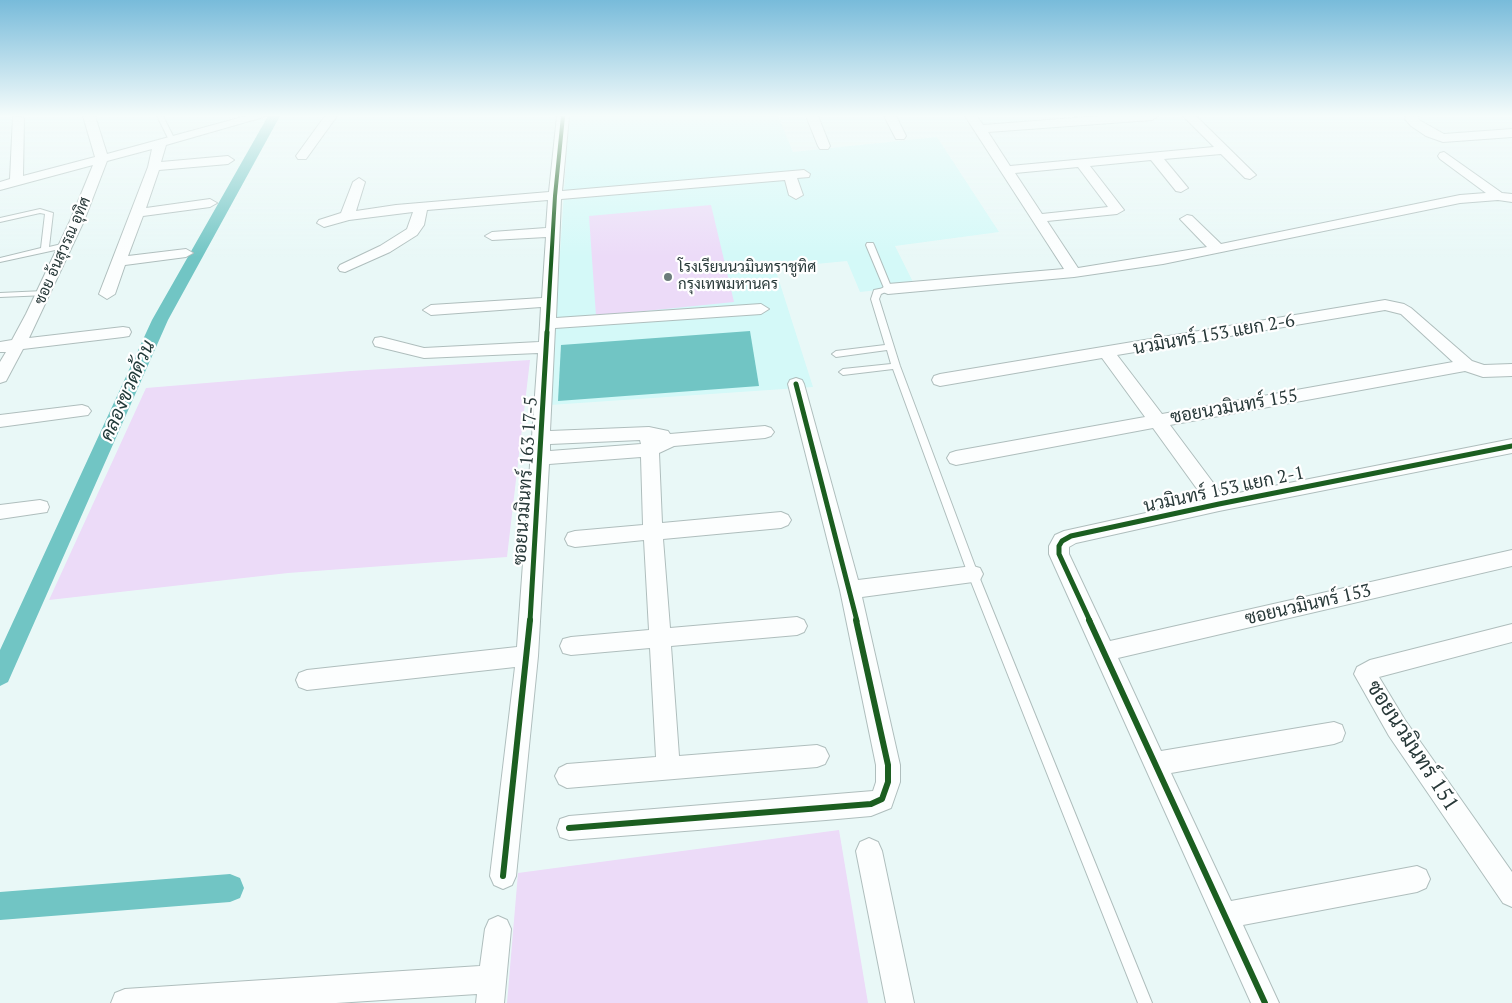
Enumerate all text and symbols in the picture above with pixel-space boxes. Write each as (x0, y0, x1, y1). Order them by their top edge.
street label: ซอย อ้นสุวรณ อุทิศ (31, 194, 95, 308)
place label: โรงเรียนนวมินทราชูทิศ กรุงเทพมหานคร (678, 259, 816, 294)
marker: โรงเรียนนวมินทราชูทิศ กรุงเทพมหานคร (662, 271, 674, 283)
street label: นวมินทร์ 153 แยก 2-6 (1132, 310, 1296, 360)
water label: คลองขวดด้วน (96, 337, 160, 445)
street label: ซอยนวมินทร์ 155 (1169, 385, 1299, 429)
street label: ซอยนวมินทร์ 163 17-5 (509, 396, 543, 566)
street label: นวมินทร์ 153 แยก 2-1 (1142, 462, 1306, 518)
street label: ซอยนวมินทร์ 153 (1243, 580, 1373, 630)
street label: ซอยนวมินทร์ 151 (1360, 676, 1464, 816)

